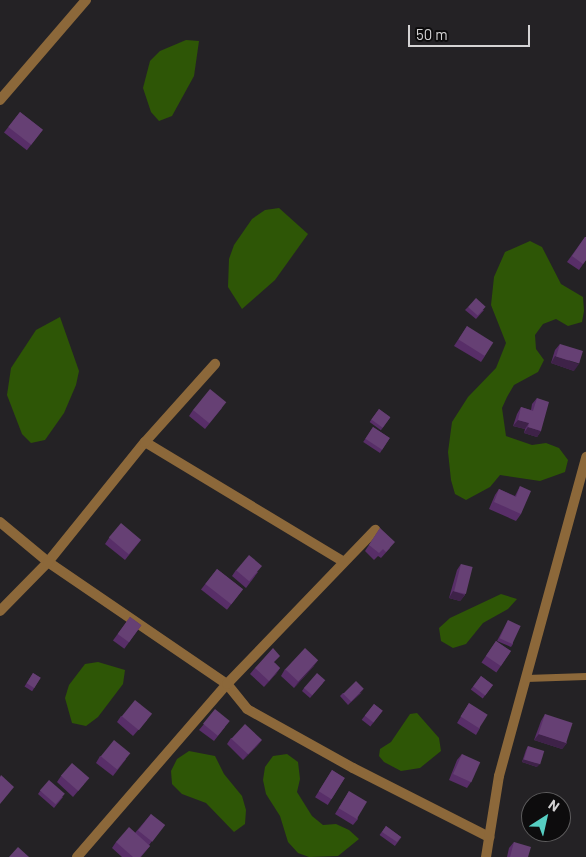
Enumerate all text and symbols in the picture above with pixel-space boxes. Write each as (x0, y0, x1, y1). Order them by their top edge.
scale bar (411, 15, 534, 47)
text: 50 m (416, 25, 448, 43)
north arrow (521, 792, 571, 842)
text: N (546, 795, 563, 815)

